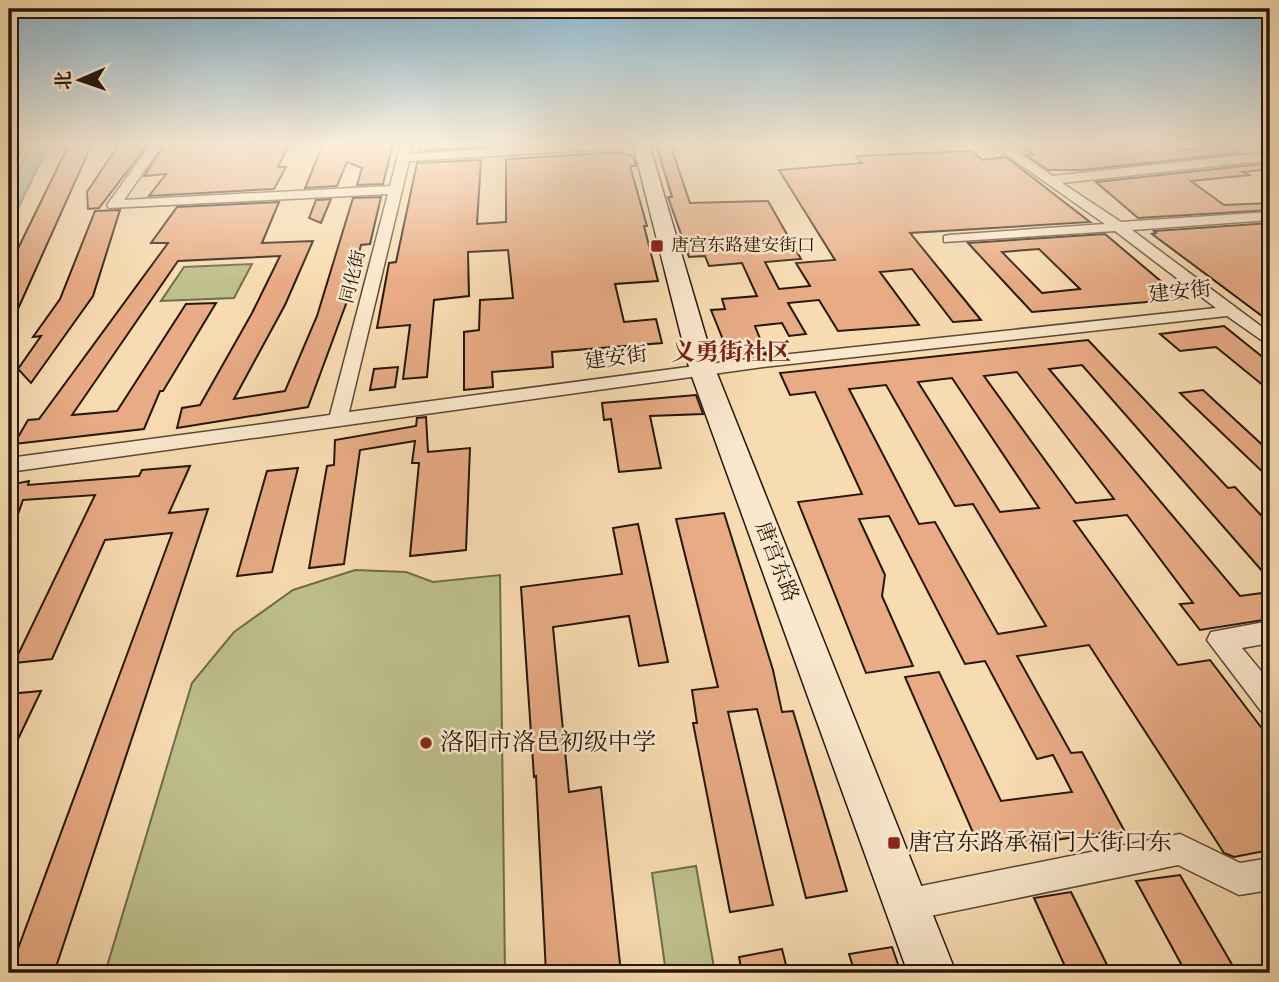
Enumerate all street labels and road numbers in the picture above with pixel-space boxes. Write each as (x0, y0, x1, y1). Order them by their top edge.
street label: 同化街 (336, 248, 372, 306)
street label: 建安街 (1147, 276, 1213, 310)
street label: 建安街 (583, 341, 649, 377)
street label: 唐宫东路 (748, 518, 804, 606)

